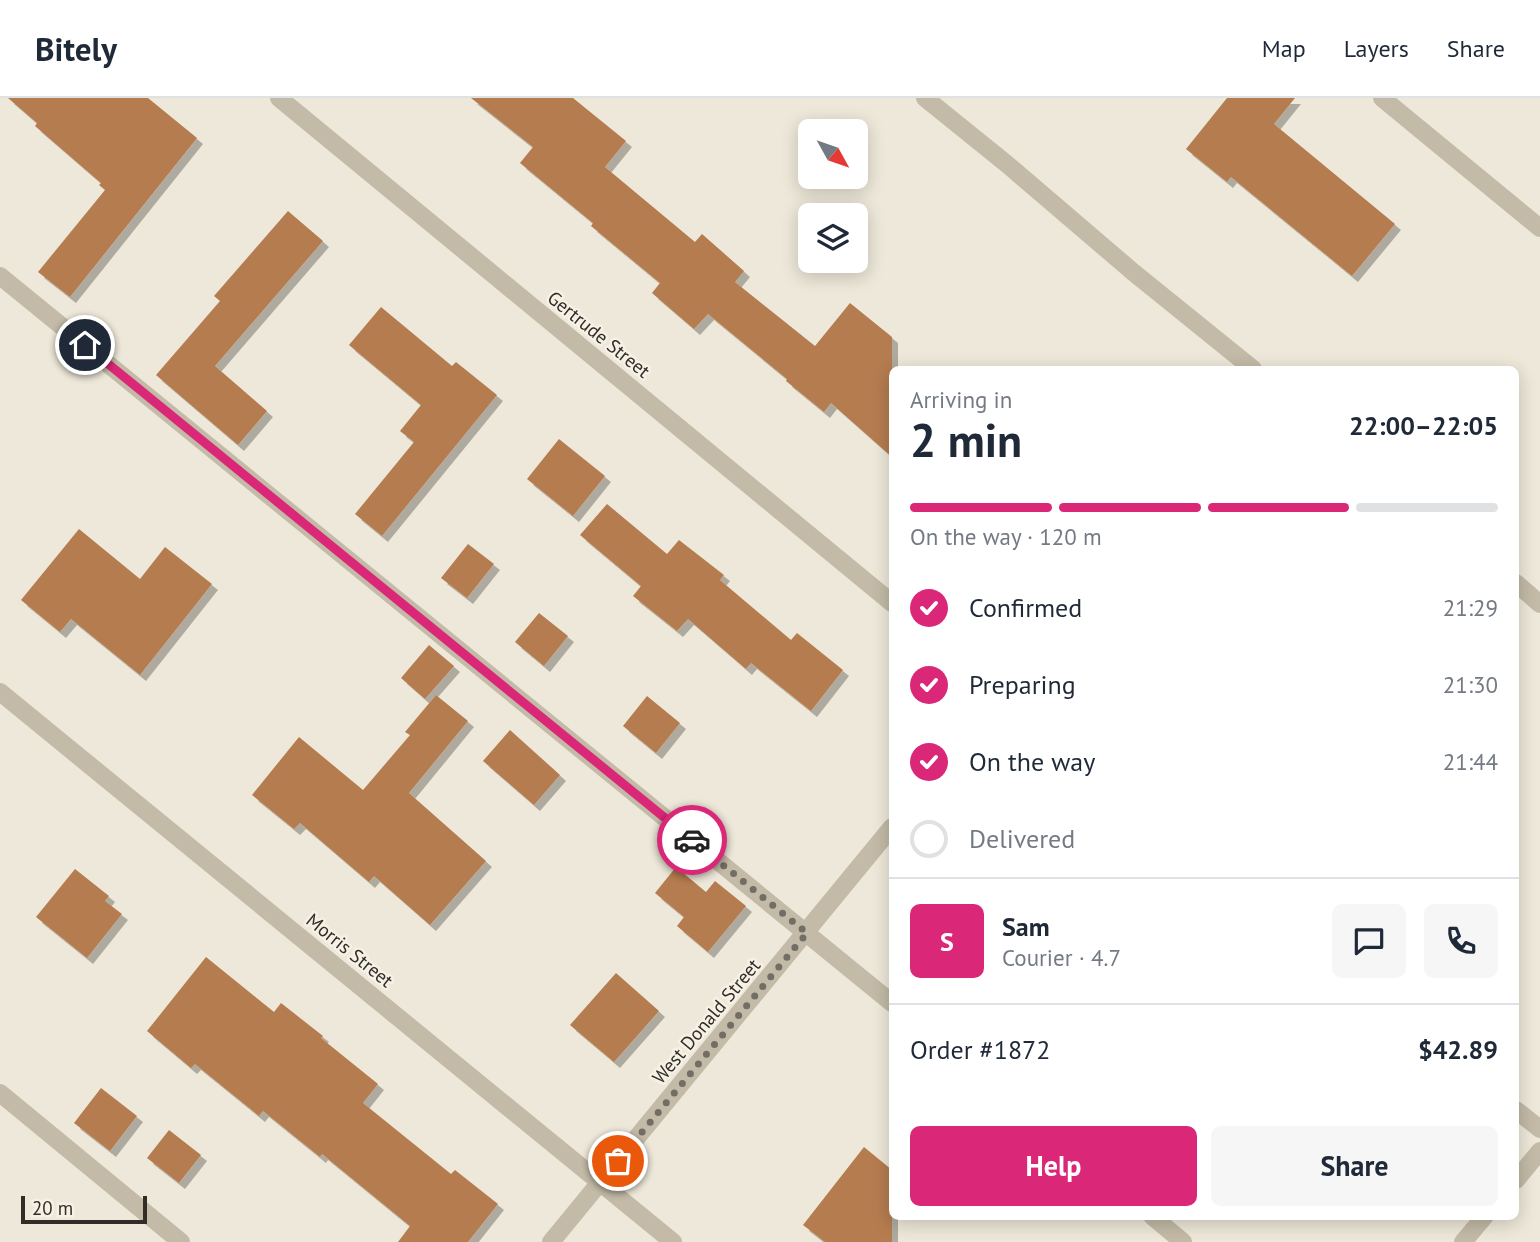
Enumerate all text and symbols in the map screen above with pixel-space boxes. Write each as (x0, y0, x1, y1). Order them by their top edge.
text: Bitely (35, 27, 117, 70)
text: Map (1262, 33, 1306, 64)
text: Layers (1344, 33, 1409, 64)
text: Share (1447, 33, 1505, 64)
north arrow (798, 119, 868, 189)
map controls (798, 119, 868, 273)
button: layers (798, 203, 868, 273)
street label: Gertrude Street (543, 285, 656, 383)
pin (55, 315, 115, 375)
icon: home (66, 326, 104, 364)
text: Arriving in (910, 385, 1012, 414)
text: 22:00–22:05 (1349, 409, 1498, 442)
text: 2 min (910, 410, 1022, 470)
text: On the way · 120 m (910, 522, 1102, 551)
icon: check (910, 589, 948, 627)
text: Confirmed (969, 591, 1082, 624)
text: 21:29 (1443, 593, 1498, 622)
icon: check (910, 666, 948, 704)
text: Preparing (969, 668, 1076, 701)
text: 21:30 (1443, 670, 1498, 699)
icon: check (910, 743, 948, 781)
text: On the way (969, 745, 1095, 778)
text: 21:44 (1443, 747, 1498, 776)
courier (657, 805, 727, 875)
icon: car (673, 821, 711, 859)
text: Delivered (969, 822, 1075, 855)
button: chat (1332, 904, 1406, 978)
button: phone (1424, 904, 1498, 978)
street label: Morris Street (302, 908, 399, 993)
text: Sam (1002, 910, 1050, 943)
text: S (940, 925, 954, 958)
text: Courier · 4.7 (1002, 943, 1121, 972)
street label: West Donald Street (647, 953, 766, 1088)
text: Order #1872 (910, 1033, 1050, 1066)
text: $42.89 (1418, 1033, 1498, 1066)
button: Help (910, 1126, 1197, 1206)
button: Share (1211, 1126, 1498, 1206)
pin (588, 1131, 648, 1191)
icon: bag (599, 1142, 637, 1180)
scale bar (21, 1193, 147, 1225)
text: 20 m (32, 1196, 73, 1220)

